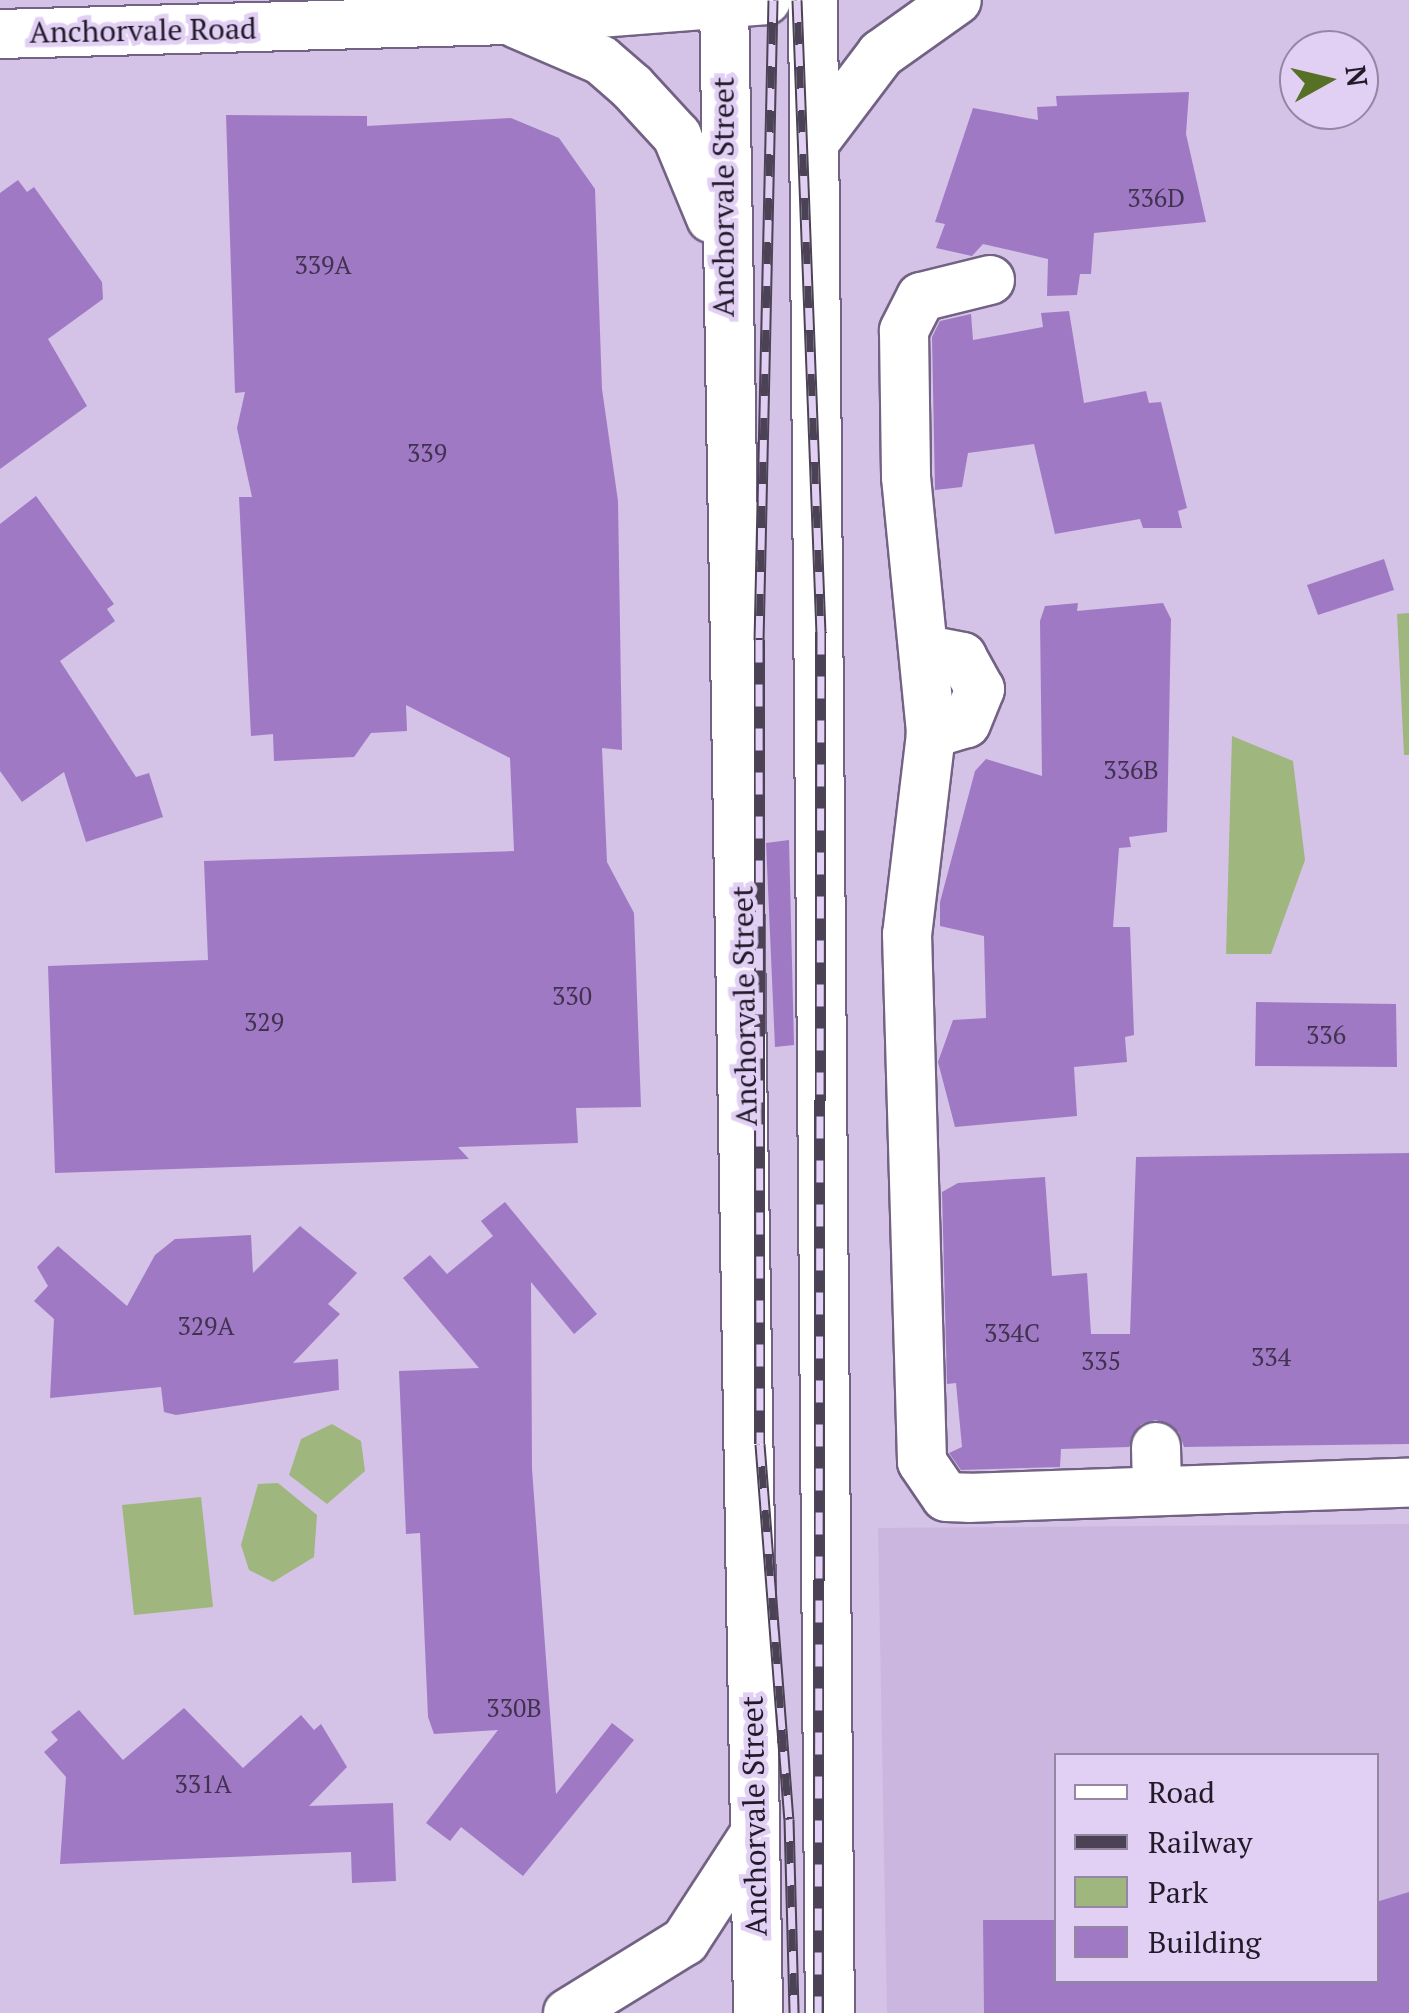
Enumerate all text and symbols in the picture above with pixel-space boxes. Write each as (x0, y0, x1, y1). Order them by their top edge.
street label: Anchorvale Road (29, 10, 257, 50)
north arrow (1279, 30, 1379, 130)
text: N (1337, 63, 1377, 89)
street label: Anchorvale Street (705, 77, 741, 317)
house number: 336D (1127, 183, 1185, 213)
house number: 339A (294, 250, 352, 280)
house number: 339 (407, 438, 447, 468)
house number: 336B (1103, 755, 1159, 785)
street label: Anchorvale Street (724, 886, 764, 1126)
house number: 330 (552, 981, 592, 1011)
house number: 329 (244, 1007, 284, 1037)
house number: 336 (1306, 1020, 1346, 1050)
house number: 329A (177, 1311, 235, 1341)
house number: 334C (984, 1318, 1040, 1348)
house number: 334 (1251, 1342, 1291, 1372)
house number: 335 (1081, 1346, 1121, 1376)
house number: 330B (486, 1693, 542, 1723)
street label: Anchorvale Street (734, 1696, 774, 1936)
legend (1054, 1753, 1379, 1983)
house number: 331A (174, 1769, 232, 1799)
text: Road (1148, 1772, 1215, 1812)
text: Railway (1148, 1822, 1252, 1862)
text: Park (1148, 1872, 1208, 1912)
text: Building (1148, 1922, 1261, 1962)

